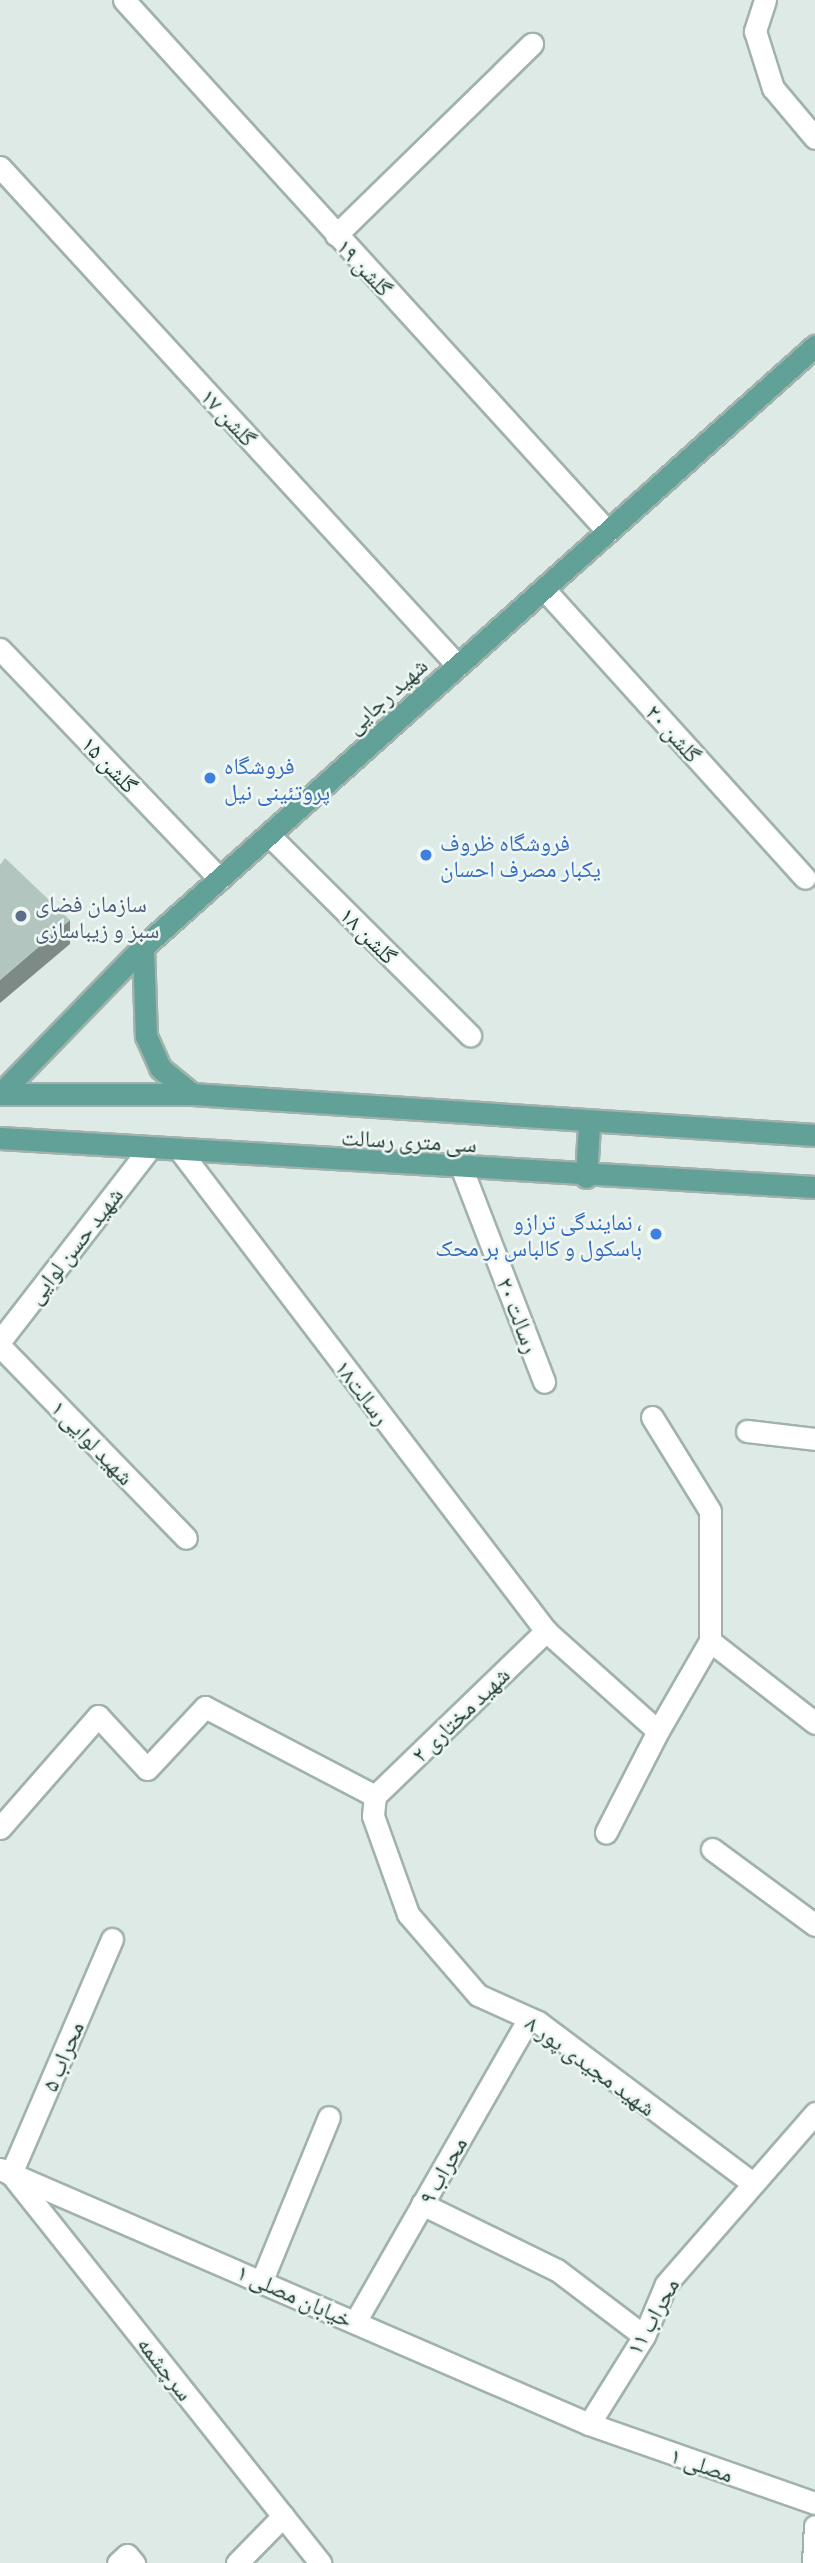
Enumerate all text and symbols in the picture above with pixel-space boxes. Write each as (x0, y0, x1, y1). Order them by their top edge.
street label: ۱۹ گلشن (331, 232, 399, 302)
street label: گلشن ۱۷ (195, 382, 263, 452)
street label: شهید رجایی (339, 651, 433, 739)
street label: ۲۰ گلشن (641, 698, 707, 768)
street label: گلشن ۱۵ (76, 730, 144, 798)
place label: فروشگاه پروتئینی نیل (224, 751, 330, 805)
marker: فروشگاه پروتئینی نیل (202, 770, 218, 786)
place label: فروشگاه ظروف یکبار مصرف احسان (440, 828, 601, 882)
marker: فروشگاه ظروف یکبار مصرف احسان (418, 847, 434, 863)
place label: سازمان فضای سبز و زیباسازی (35, 889, 159, 943)
street label: ۱۸ گلشن (335, 901, 403, 969)
marker: سازمان فضای سبز و زیباسازی (13, 908, 29, 924)
street label: سی متری رسالت (340, 1123, 478, 1157)
street label: شهید حسن لوایی (20, 1181, 128, 1309)
place label: نمایندگی ترازو ، باسکول و کالباس بر محک (435, 1207, 642, 1261)
marker: نمایندگی ترازو ، باسکول و کالباس بر محک (648, 1226, 664, 1242)
street label: ۲۰ رسالت (492, 1273, 546, 1357)
street label: رسالت۱۸ (330, 1354, 396, 1430)
street label: ۱ شهید لوایی (46, 1394, 140, 1490)
street label: ۲ شهید مختاری (405, 1660, 515, 1768)
street label: ۸ شهید مجیدی پور (521, 2009, 661, 2121)
street label: ۵ محراب (35, 2017, 89, 2095)
street label: ۹ محراب (412, 2131, 472, 2209)
street label: خیابان مصلی ۱ (233, 2257, 357, 2333)
street label: ۱۱ محراب (620, 2273, 684, 2359)
street label: سرچشمه (132, 2330, 200, 2406)
street label: ۱ مصلی (667, 2440, 737, 2488)

